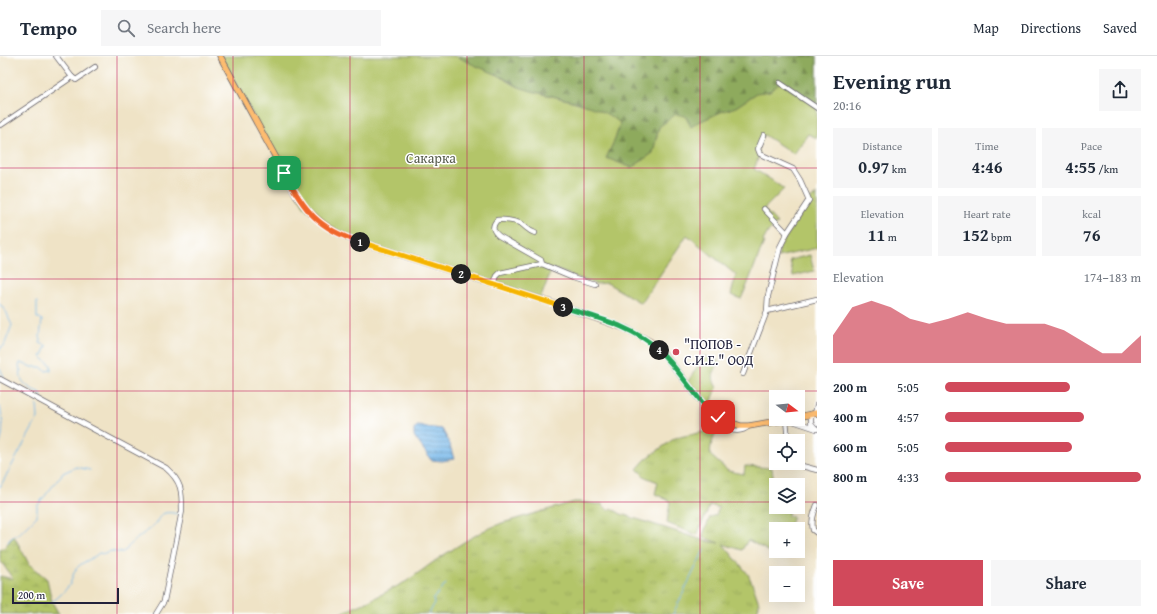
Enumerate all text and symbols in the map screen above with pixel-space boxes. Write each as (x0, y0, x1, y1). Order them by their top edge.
search box (101, 10, 381, 46)
text: Tempo (20, 14, 77, 42)
icon: search (115, 17, 137, 39)
text: Search here (147, 17, 221, 38)
text: Map (973, 18, 999, 38)
text: Directions (1021, 18, 1081, 38)
text: Saved (1103, 18, 1137, 38)
text: Evening run (833, 65, 951, 97)
button: share (1099, 69, 1141, 111)
text: 20:16 (833, 96, 861, 115)
text: Distance (863, 138, 902, 154)
text: Time (975, 138, 999, 154)
text: Pace (1081, 138, 1102, 154)
park label: Сакарка (406, 148, 456, 168)
text: 0.97 (858, 154, 889, 179)
text: 4:46 (971, 154, 1003, 179)
text: 4:55 (1065, 154, 1096, 179)
pin (267, 156, 301, 190)
text: km (889, 161, 906, 177)
text: /km (1096, 161, 1118, 177)
icon: arrive (273, 162, 295, 184)
text: Elevation (861, 206, 904, 222)
text: Heart rate (963, 206, 1011, 222)
text: kcal (1082, 206, 1101, 222)
text: 11 (868, 222, 885, 247)
text: 152 (962, 222, 989, 247)
text: 76 (1083, 222, 1100, 247)
text: m (885, 229, 897, 245)
text: bpm (989, 229, 1012, 245)
pin: 1 (350, 232, 370, 252)
text: 1 (357, 234, 363, 250)
pin: 2 (451, 264, 471, 284)
text: 2 (458, 266, 464, 282)
text: Elevation (833, 268, 884, 287)
text: 174–183 m (1084, 268, 1141, 287)
pin: 3 (553, 297, 573, 317)
text: 3 (560, 299, 566, 315)
place label: "ПОПОВ - С.И.Е." ООД (684, 334, 754, 370)
pin: 4 (649, 340, 669, 360)
text: 4 (656, 342, 662, 358)
marker: "ПОПОВ - С.И.Е." ООД (671, 347, 681, 357)
text: 200 m (833, 378, 867, 397)
text: 5:05 (897, 378, 919, 397)
north arrow (769, 390, 805, 426)
map controls (769, 390, 805, 602)
pin (701, 400, 735, 434)
icon: check (707, 406, 729, 428)
text: 400 m (833, 408, 867, 427)
text: 4:57 (897, 408, 919, 427)
button: locate (769, 434, 805, 470)
text: 600 m (833, 438, 867, 457)
text: 5:05 (897, 438, 919, 457)
text: 800 m (833, 468, 867, 487)
text: 4:33 (897, 468, 919, 487)
button: layers (769, 478, 805, 514)
button: + (769, 522, 805, 558)
button: Save (833, 560, 983, 606)
button: Share (991, 560, 1141, 606)
button: − (769, 566, 805, 602)
scale bar (12, 586, 119, 605)
text: 200 m (18, 587, 45, 603)

